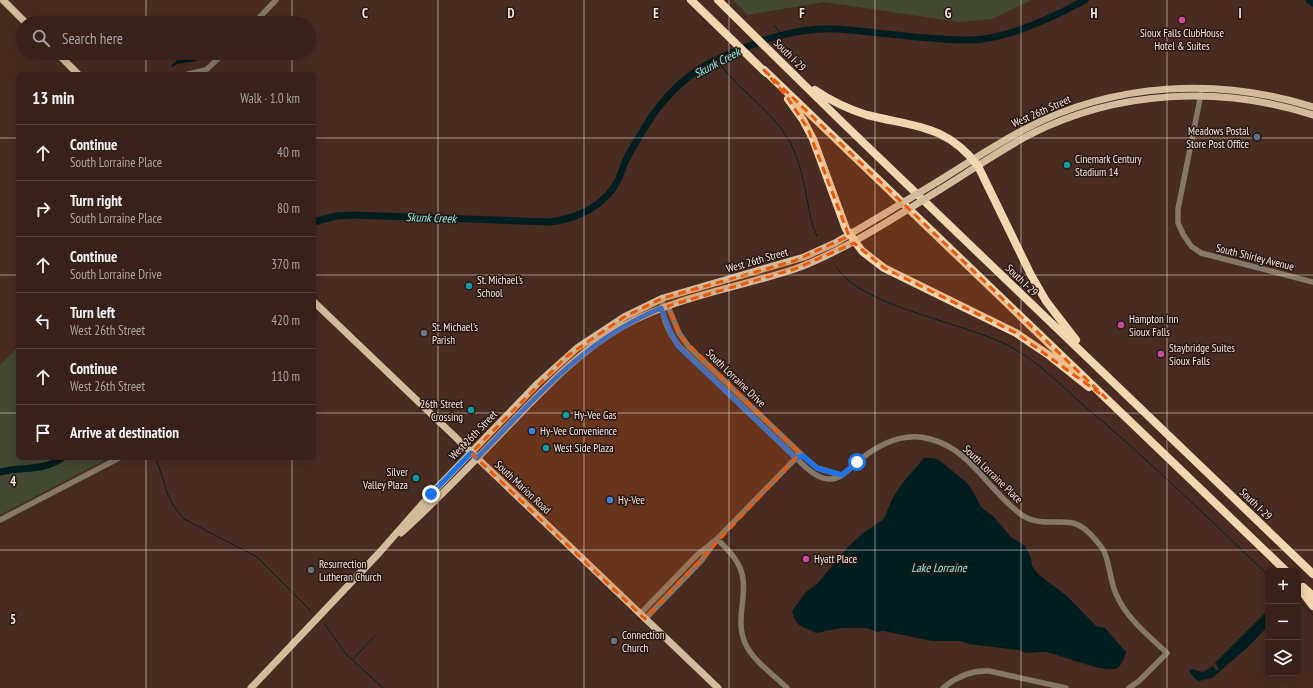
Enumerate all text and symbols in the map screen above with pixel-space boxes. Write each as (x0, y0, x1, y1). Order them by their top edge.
text: C (362, 5, 368, 22)
text: D (508, 5, 515, 22)
text: E (653, 5, 659, 22)
text: F (799, 5, 805, 22)
text: G (945, 5, 952, 22)
text: H (1091, 5, 1098, 22)
text: I (1238, 5, 1242, 22)
marker: Sioux Falls ClubHouse Hotel & Suites (1177, 15, 1187, 25)
search box (16, 16, 316, 60)
place label: Sioux Falls ClubHouse Hotel & Suites (1140, 26, 1225, 53)
icon: search (30, 27, 52, 49)
text: Search here (62, 29, 123, 48)
street label: South I-29 (771, 36, 809, 74)
water label: Skunk Creek (691, 44, 744, 81)
text: 13 min (32, 87, 74, 109)
text: Walk · 1.0 km (240, 90, 300, 107)
street label: West 26th Street (1009, 92, 1073, 130)
place label: Meadows Postal Store Post Office (1186, 124, 1249, 151)
marker: Meadows Postal Store Post Office (1252, 132, 1262, 142)
text: Continue (70, 135, 117, 154)
icon: ahead (32, 142, 54, 164)
text: 40 m (277, 144, 300, 161)
place label: Cinemark Century Stadium 14 (1075, 152, 1143, 179)
text: South Lorraine Place (70, 154, 162, 171)
marker: Cinemark Century Stadium 14 (1062, 160, 1072, 170)
text: Turn right (70, 191, 122, 210)
icon: right (32, 198, 54, 220)
text: 80 m (277, 200, 300, 217)
water label: Skunk Creek (406, 209, 458, 226)
text: South Lorraine Place (70, 210, 162, 227)
street label: South Shirley Avenue (1215, 241, 1296, 274)
street label: West 26th Street (725, 245, 789, 275)
text: Continue (70, 247, 117, 266)
icon: ahead (32, 254, 54, 276)
text: 370 m (271, 256, 300, 273)
street label: South I-29 (1003, 261, 1041, 299)
text: South Lorraine Drive (70, 266, 162, 283)
place label: St. Michael's School (477, 273, 523, 300)
marker: St. Michael's School (464, 281, 474, 291)
text: Turn left (70, 303, 115, 322)
icon: left (32, 310, 54, 332)
text: 420 m (271, 312, 300, 329)
place label: Hampton Inn Sioux Falls (1129, 312, 1178, 339)
place label: St. Michael's Parish (432, 320, 478, 347)
marker: Hampton Inn Sioux Falls (1116, 320, 1126, 330)
text: West 26th Street (70, 322, 145, 339)
marker: St. Michael's Parish (419, 328, 429, 338)
place label: Staybridge Suites Sioux Falls (1169, 341, 1235, 368)
street label: South Lorraine Drive (703, 346, 769, 410)
marker: Staybridge Suites Sioux Falls (1156, 349, 1166, 359)
text: Continue (70, 359, 117, 378)
icon: ahead (32, 366, 54, 388)
text: 110 m (271, 368, 300, 385)
text: West 26th Street (70, 378, 145, 395)
place label: 26th Street Crossing (420, 397, 463, 424)
marker: 26th Street Crossing (466, 405, 476, 415)
street label: West 26th Street (446, 407, 500, 463)
place label: Hy-Vee Gas (574, 408, 617, 422)
marker: Hy-Vee Gas (561, 410, 571, 420)
icon: arrive (32, 422, 54, 444)
text: Arrive at destination (70, 423, 179, 442)
place label: Hy-Vee Convenience (540, 424, 617, 438)
marker: Hy-Vee Convenience (527, 426, 537, 436)
place label: West Side Plaza (554, 441, 614, 455)
street label: South Lorraine Place (960, 442, 1026, 506)
marker: West Side Plaza (541, 443, 551, 453)
route start (848, 453, 866, 471)
street label: South Marion Road (492, 457, 554, 517)
place label: Silver Valley Plaza (362, 465, 408, 492)
text: 4 (10, 473, 17, 490)
marker: Silver Valley Plaza (411, 473, 421, 483)
route end (422, 485, 440, 503)
street label: South I-29 (1237, 485, 1275, 523)
place label: Hy-Vee (618, 493, 645, 507)
marker: Hy-Vee (605, 495, 615, 505)
place label: Hyatt Place (814, 552, 857, 566)
marker: Hyatt Place (801, 554, 811, 564)
place label: Resurrection Lutheran Church (319, 557, 382, 584)
water label: Lake Lorraine (911, 560, 968, 575)
marker: Resurrection Lutheran Church (306, 565, 316, 575)
map controls (1265, 568, 1301, 676)
button: + (1265, 568, 1301, 604)
button: − (1265, 604, 1301, 640)
text: 5 (10, 611, 16, 628)
place label: Connection Church (622, 628, 665, 655)
marker: Connection Church (609, 636, 619, 646)
button: layers (1265, 640, 1301, 676)

